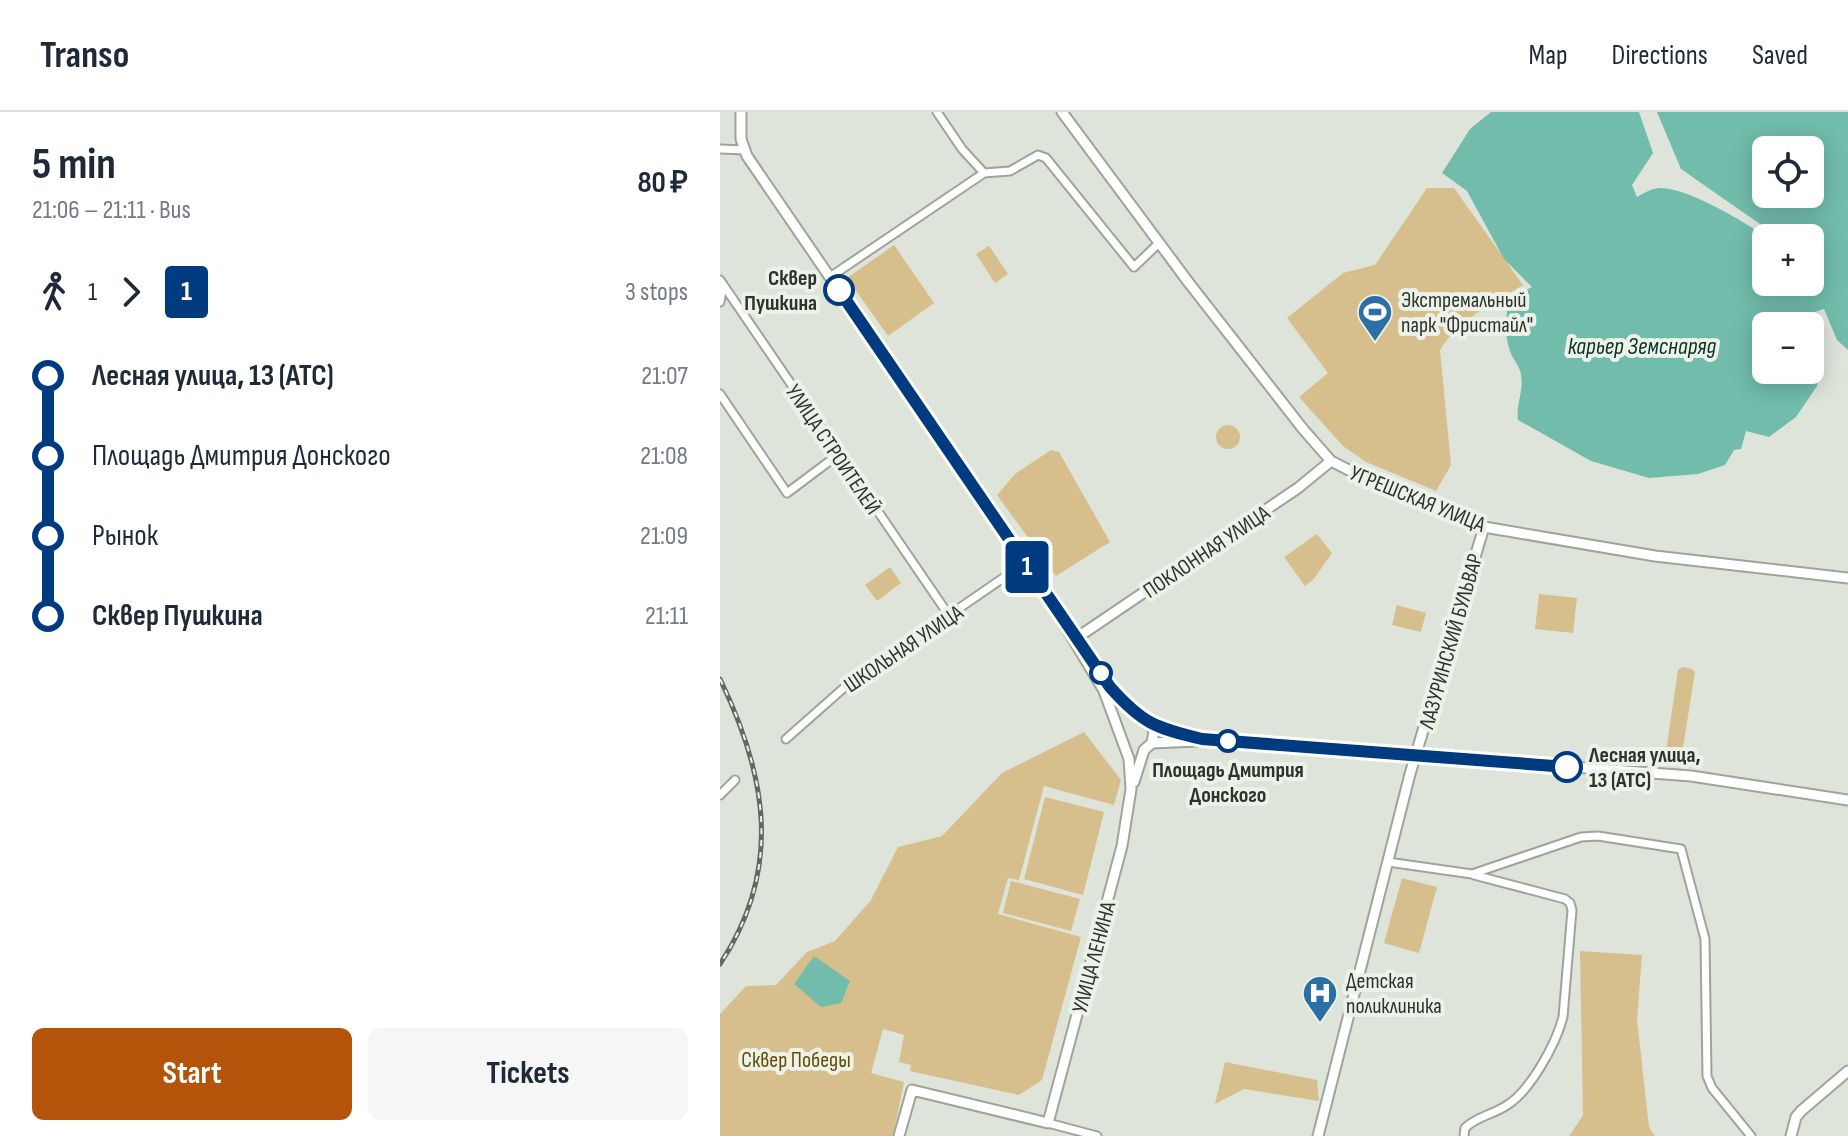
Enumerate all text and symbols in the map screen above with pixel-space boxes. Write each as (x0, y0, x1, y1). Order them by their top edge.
text: Transo (40, 33, 129, 78)
text: Map (1529, 39, 1568, 72)
text: Directions (1612, 39, 1708, 72)
text: Saved (1752, 39, 1808, 72)
map controls (1752, 136, 1824, 384)
button: locate (1752, 136, 1824, 208)
text: 5 min (32, 138, 116, 191)
text: 80 ₽ (637, 165, 688, 201)
text: 21:06 – 21:11 · Bus (32, 195, 191, 226)
button: + (1752, 224, 1824, 296)
place label: Сквер Пушкина (744, 265, 817, 317)
icon: walk (32, 270, 76, 314)
icon: forward (109, 270, 153, 314)
text: 1 (181, 275, 192, 308)
marker: Сквер Пушкина (824, 275, 854, 305)
text: 1 (88, 277, 97, 308)
text: 3 stops (625, 277, 688, 308)
place label: Экстремальный парк "Фристайл" (1401, 287, 1533, 339)
sports icon: Экстремальный парк "Фристайл" (1356, 293, 1394, 343)
button: − (1752, 312, 1824, 384)
water label: карьер Земснаряд (1568, 332, 1717, 361)
text: Лесная улица, 13 (АТС) (92, 358, 334, 394)
text: 21:07 (641, 361, 688, 392)
street label: УЛИЦА СТРОИТЕЛЕЙ (779, 380, 886, 520)
text: Площадь Дмитрия Донского (92, 438, 391, 474)
text: 21:08 (640, 441, 688, 472)
street label: УГРЕШСКАЯ УЛИЦА (1346, 460, 1490, 539)
street label: ПОКЛОННАЯ УЛИЦА (1138, 500, 1276, 605)
text: Рынок (92, 518, 158, 554)
text: 21:09 (640, 521, 688, 552)
line badge: 1 (1001, 541, 1053, 593)
text: 1 (1022, 550, 1032, 583)
street label: ЛАЗУРИНСКИЙ БУЛЬВАР (1413, 551, 1489, 733)
text: Сквер Пушкина (92, 598, 263, 634)
street label: ШКОЛЬНАЯ УЛИЦА (839, 599, 969, 699)
text: 21:11 (645, 601, 688, 632)
unlabelled marker (1090, 662, 1112, 684)
marker: Площадь Дмитрия Донского (1217, 730, 1239, 752)
place label: Лесная улица, 13 (АТС) (1588, 742, 1701, 794)
marker: Лесная улица, 13 (АТС) (1552, 752, 1582, 782)
place label: Площадь Дмитрия Донского (1152, 757, 1304, 809)
street label: УЛИЦА ЛЕНИНА (1067, 898, 1122, 1016)
place label: Детская поликлиника (1346, 968, 1442, 1020)
hospital icon: Детская поликлиника (1301, 974, 1339, 1024)
button: Start (32, 1028, 352, 1120)
button: Tickets (368, 1028, 688, 1120)
park label: Сквер Победы (741, 1047, 851, 1074)

